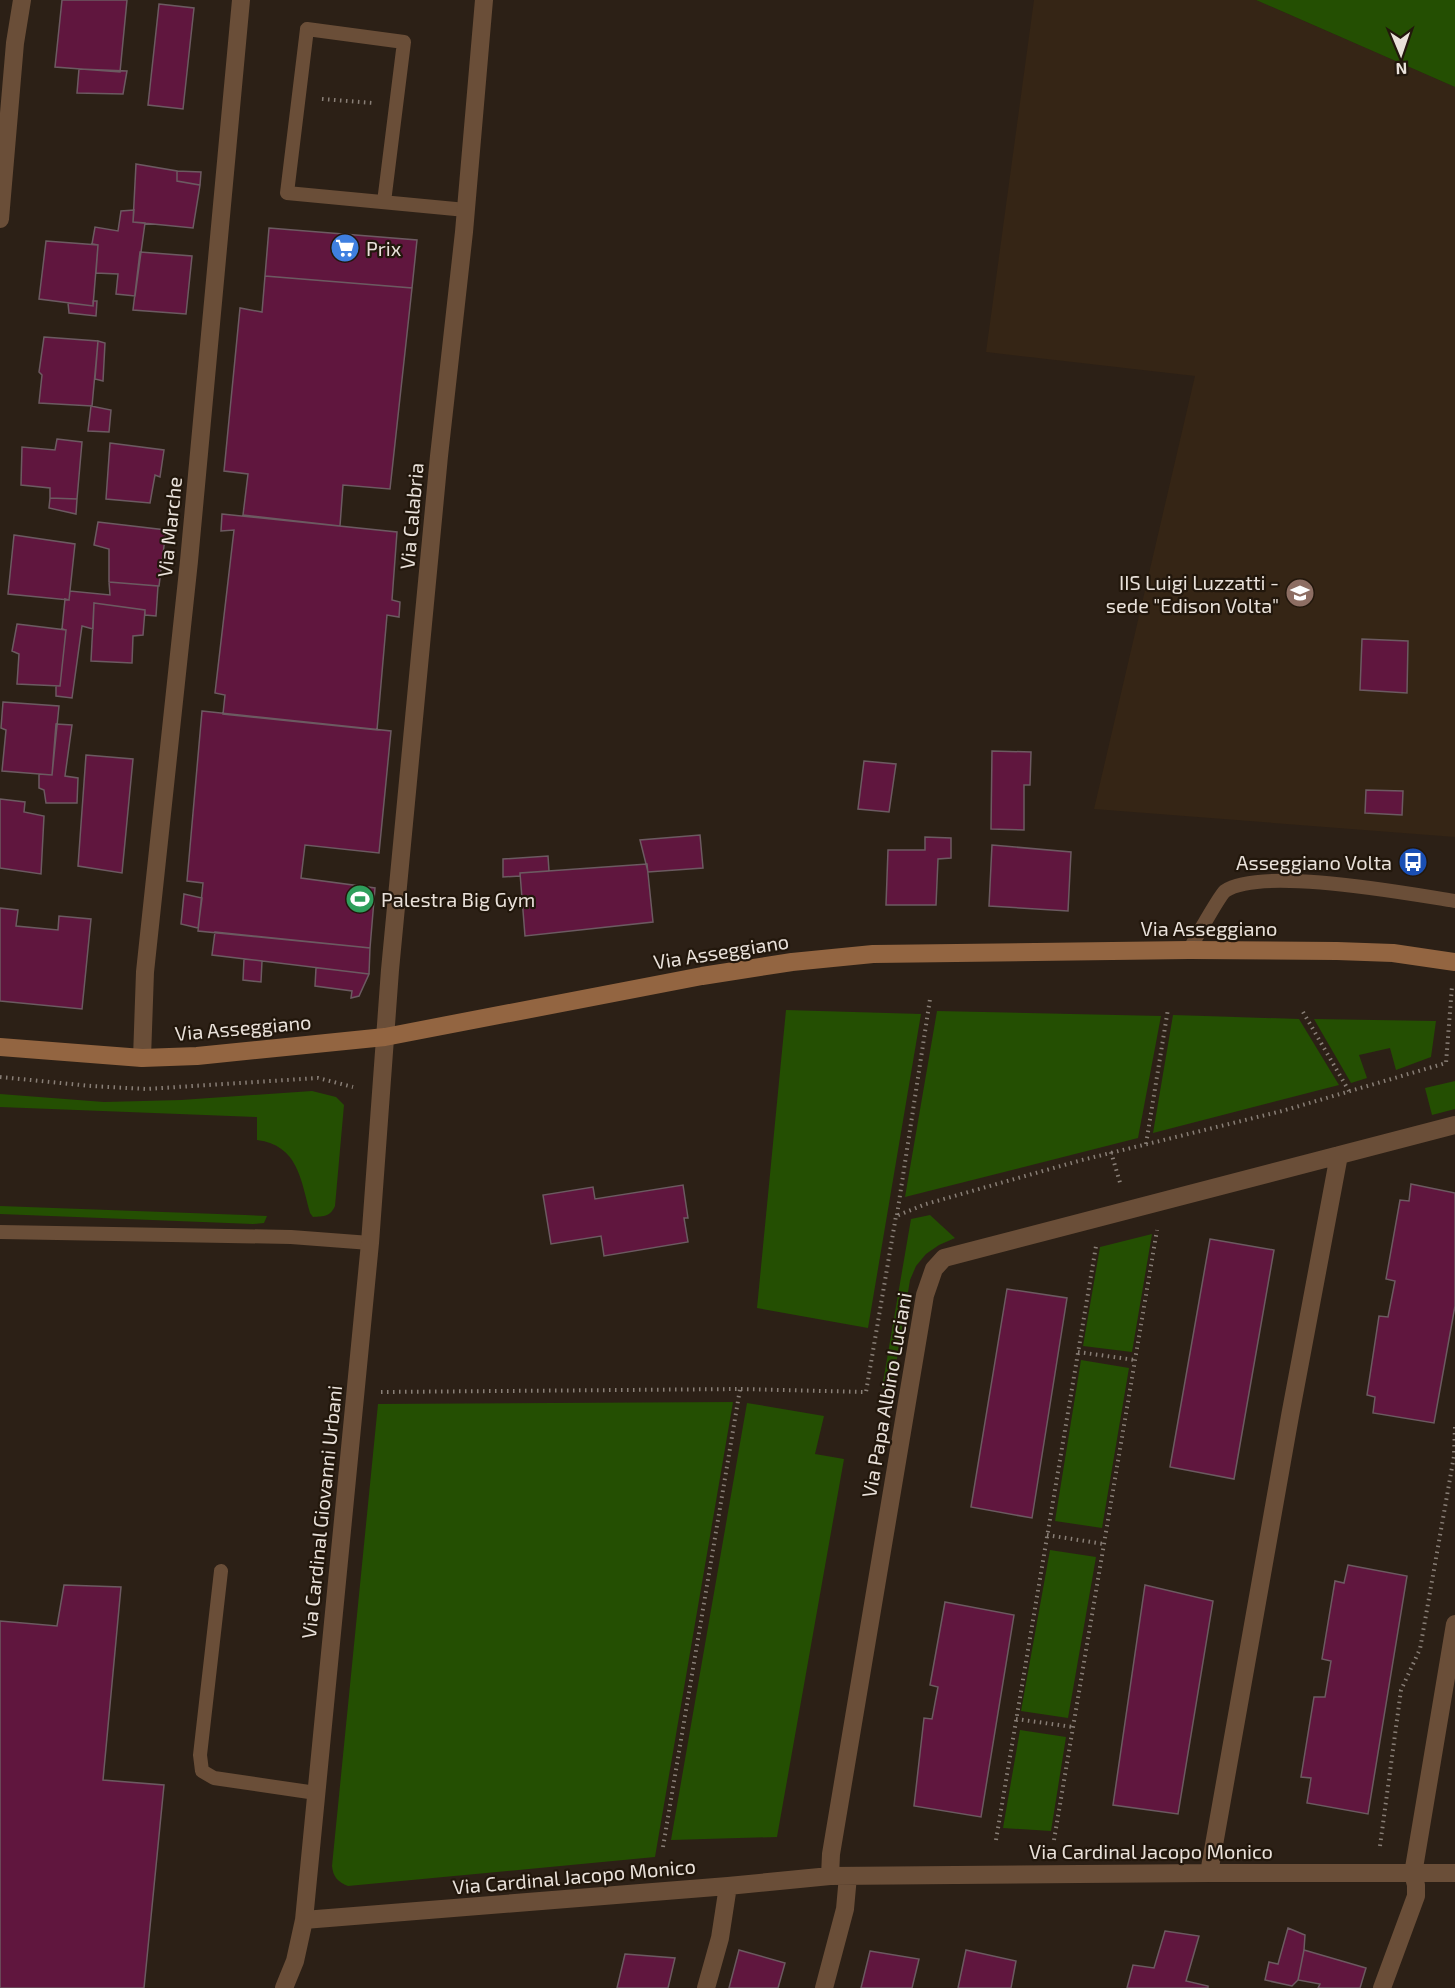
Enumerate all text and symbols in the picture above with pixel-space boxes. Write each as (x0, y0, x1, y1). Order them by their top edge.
north arrow (1371, 24, 1431, 84)
text: N (1395, 60, 1408, 79)
supermarket icon: Prix (329, 232, 361, 264)
place label: Prix (366, 236, 402, 260)
street label: Via Calabria (394, 462, 428, 570)
street label: Via Marche (152, 476, 186, 578)
place label: IIS Luigi Luzzatti - sede "Edison Volta" (1106, 570, 1279, 617)
school or university icon: IIS Luigi Luzzatti - sede "Edison Volta" (1284, 577, 1316, 609)
bus stop icon: Asseggiano Volta (1397, 846, 1429, 878)
place label: Asseggiano Volta (1236, 850, 1392, 874)
sports icon: Palestra Big Gym (344, 883, 376, 915)
place label: Palestra Big Gym (381, 887, 535, 911)
street label: Via Asseggiano (1141, 916, 1277, 940)
street label: Via Asseggiano (652, 928, 790, 974)
street label: Via Asseggiano (174, 1009, 312, 1045)
street label: Via Papa Albino Luciani (856, 1290, 916, 1500)
street label: Via Cardinal Giovanni Urbani (296, 1384, 346, 1640)
street label: Via Cardinal Jacopo Monico (1029, 1839, 1273, 1863)
street label: Via Cardinal Jacopo Monico (451, 1853, 697, 1899)

